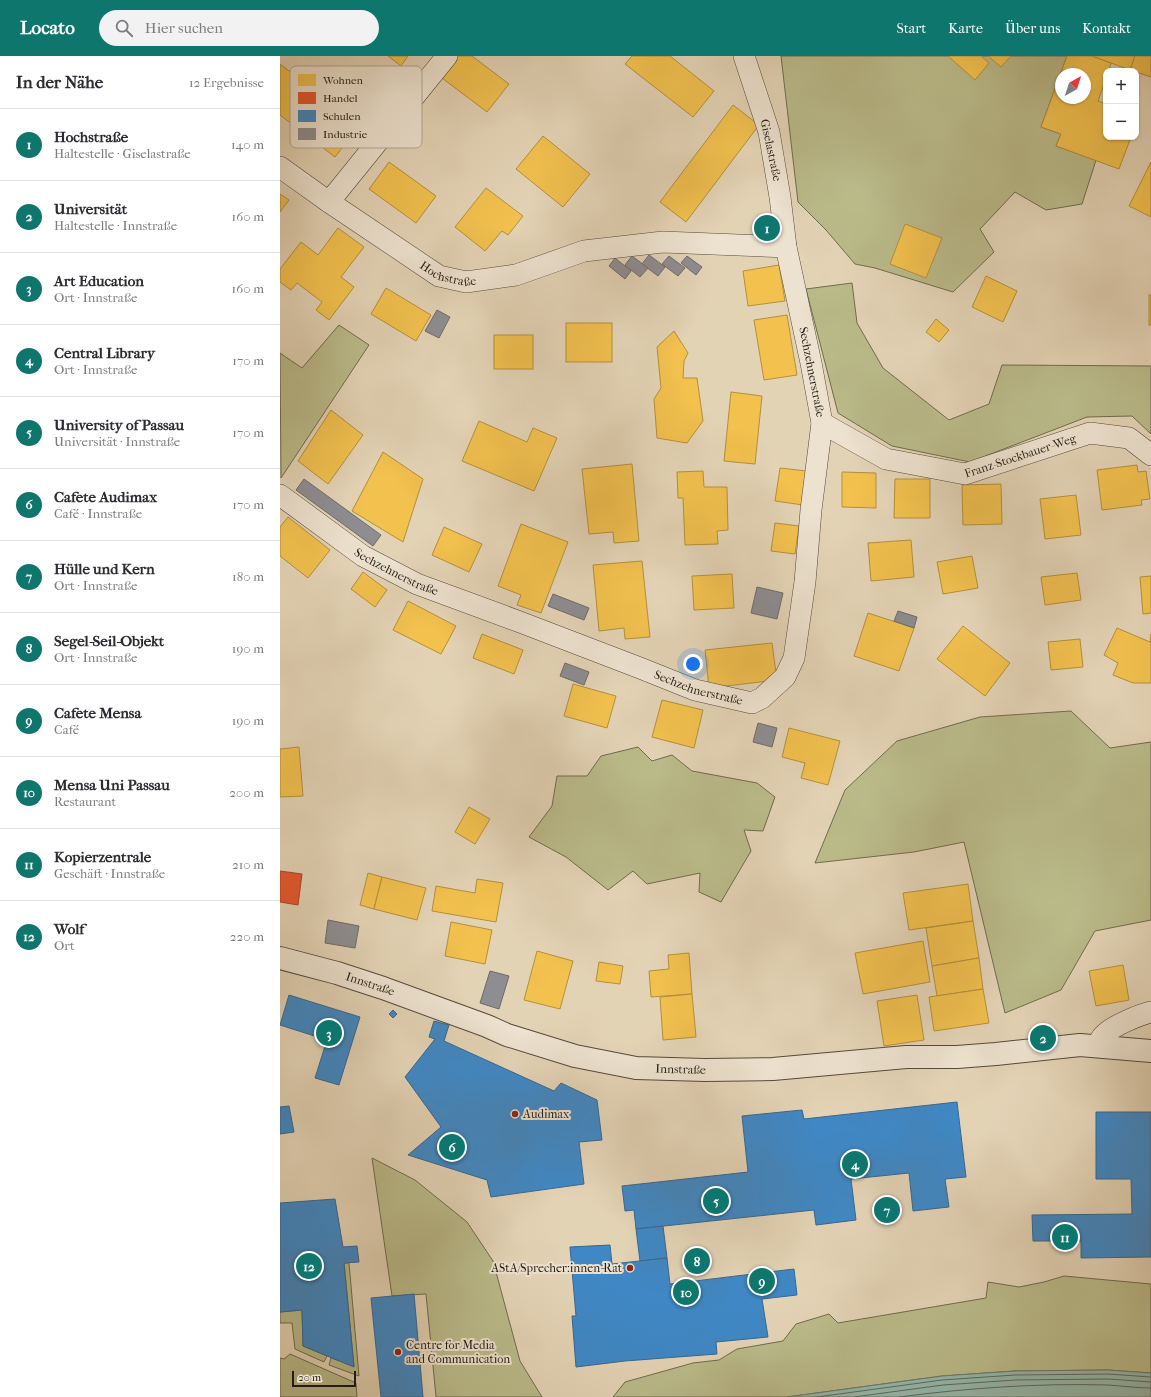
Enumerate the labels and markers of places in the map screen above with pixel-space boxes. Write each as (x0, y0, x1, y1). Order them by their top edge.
pin: 1 (754, 213, 780, 243)
pin: 3 (316, 1018, 342, 1048)
pin: 2 (1030, 1023, 1056, 1053)
place label: Audimax (522, 1107, 570, 1121)
marker: Audimax (510, 1109, 520, 1119)
pin: 6 (439, 1132, 465, 1162)
pin: 4 (842, 1149, 868, 1179)
pin: 5 (703, 1186, 729, 1216)
pin: 7 (874, 1195, 900, 1225)
pin: 11 (1052, 1222, 1078, 1252)
pin: 8 (684, 1246, 710, 1276)
pin: 12 (296, 1251, 322, 1281)
place label: AStA/Sprecher:innen-Rat (490, 1261, 623, 1275)
marker: AStA/Sprecher:innen-Rat (625, 1263, 635, 1273)
pin: 9 (749, 1266, 775, 1296)
pin: 10 (673, 1277, 699, 1307)
place label: Centre for Media and Communication (406, 1338, 510, 1366)
marker: Centre for Media and Communication (393, 1347, 403, 1357)

